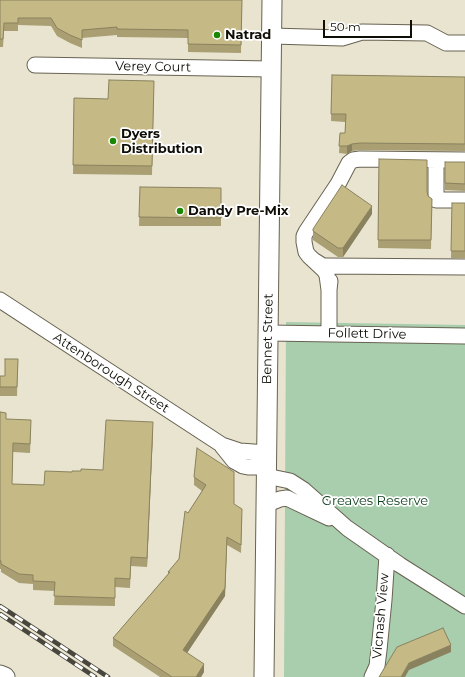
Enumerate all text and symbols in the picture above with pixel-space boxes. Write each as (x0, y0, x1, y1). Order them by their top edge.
scale bar (325, 12, 414, 38)
text: 50 m (330, 19, 361, 34)
place label: Natrad (225, 27, 271, 43)
marker: Natrad (212, 30, 222, 40)
street label: Verey Court (115, 59, 191, 75)
place label: Dyers Distribution (121, 126, 203, 157)
marker: Dyers Distribution (108, 136, 118, 146)
place label: Dandy Pre-Mix (188, 203, 289, 219)
marker: Dandy Pre-Mix (175, 206, 185, 216)
street label: Bennet Street (259, 293, 277, 385)
street label: Follett Drive (327, 326, 407, 342)
street label: Attenborough Street (50, 330, 172, 416)
park label: Greaves Reserve (322, 493, 428, 509)
street label: Vicnash View (369, 572, 393, 660)

